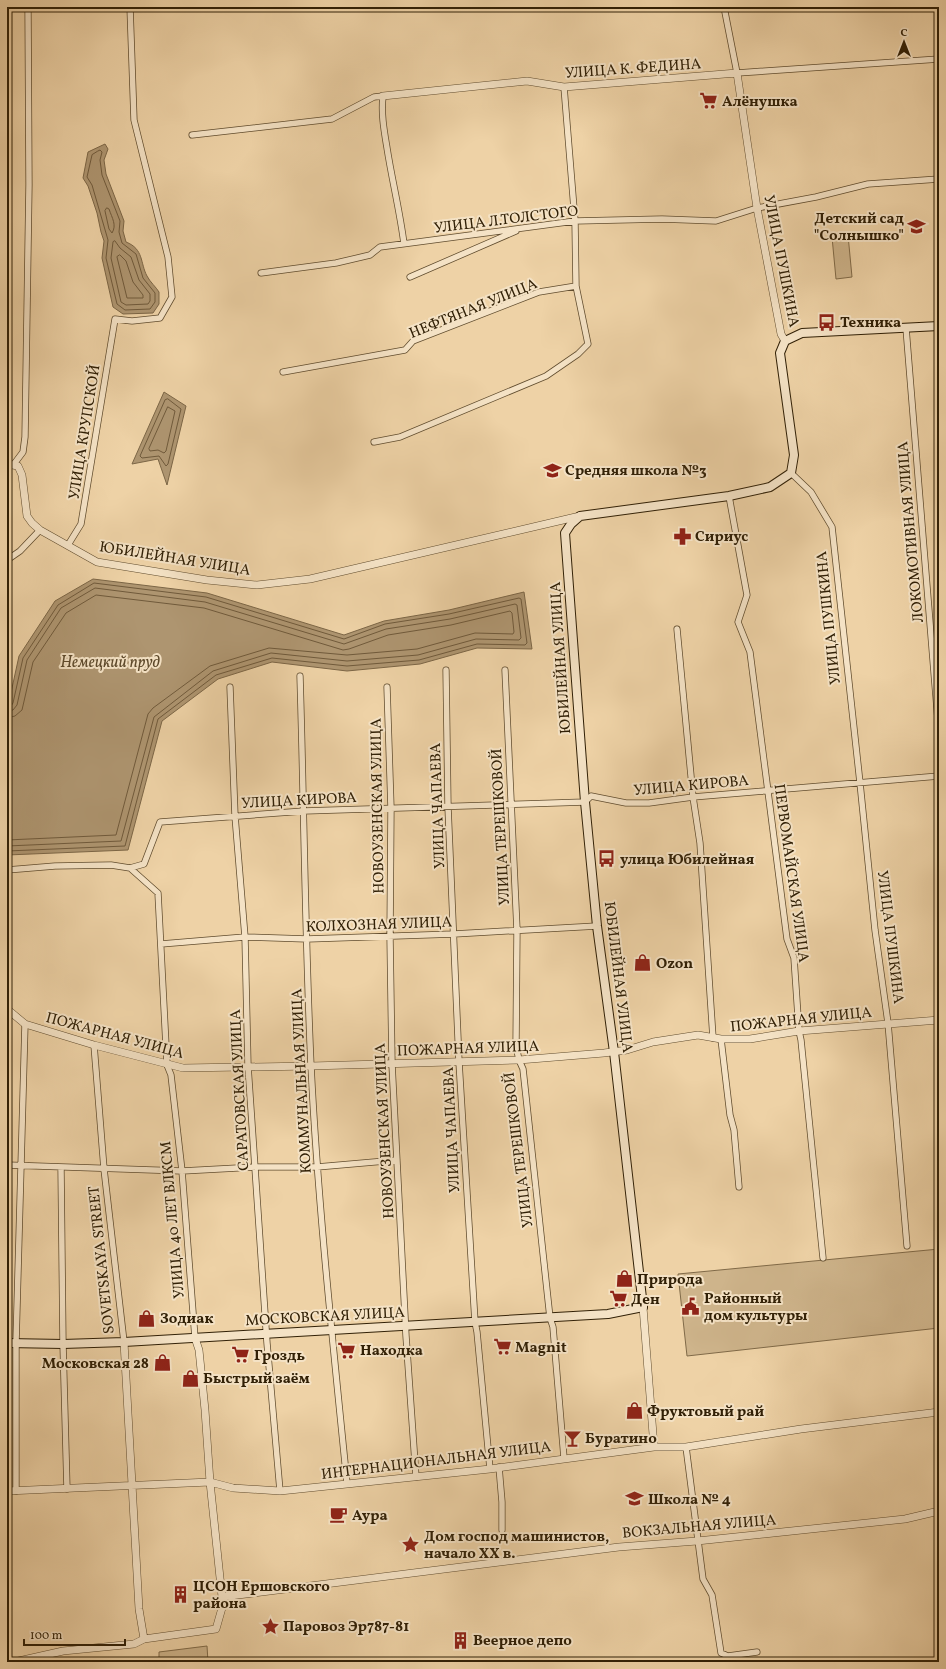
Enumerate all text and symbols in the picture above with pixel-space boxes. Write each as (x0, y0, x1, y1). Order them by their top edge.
north arrow (884, 22, 924, 62)
text: С (900, 26, 908, 41)
street label: УЛИЦА К. ФЕДИНА (564, 54, 702, 85)
supermarket icon: Алёнушка (699, 91, 719, 111)
place label: Алёнушка (722, 92, 798, 113)
street label: УЛИЦА ПУШКИНА (757, 193, 804, 330)
street label: УЛИЦА Л.ТОЛСТОГО (433, 201, 580, 240)
place label: Детский сад "Солнышко" (814, 209, 904, 247)
school or university icon: Детский сад "Солнышко" (907, 217, 927, 237)
street label: НЕФТЯНАЯ УЛИЦА (406, 274, 541, 345)
bus stop icon: Техника (817, 312, 837, 332)
place label: Техника (840, 313, 901, 334)
street label: УЛИЦА КРУПСКОЙ (64, 363, 107, 501)
street label: ЛОКОМОТИВНАЯ УЛИЦА (893, 440, 930, 623)
school or university icon: Средняя школа №3 (542, 460, 562, 480)
place label: Средняя школа №3 (565, 461, 707, 482)
pharmacy icon: Сириус (672, 526, 692, 546)
place label: Сириус (695, 527, 748, 548)
street label: ЮБИЛЕЙНАЯ УЛИЦА (98, 537, 252, 582)
street label: УЛИЦА ПУШКИНА (812, 550, 847, 686)
street label: ЮБИЛЕЙНАЯ УЛИЦА (546, 581, 577, 735)
water label: Немецкий пруд (60, 652, 161, 674)
street label: НОВОУЗЕНСКАЯ УЛИЦА (366, 717, 391, 894)
street label: УЛИЦА ЧАПАЕВА (426, 742, 451, 869)
street label: УЛИЦА ТЕРЕШКОВОЙ (487, 748, 516, 906)
street label: УЛИЦА КИРОВА (633, 771, 750, 802)
street label: ПЕРВОМАЙСКАЯ УЛИЦА (768, 783, 814, 964)
street label: УЛИЦА КИРОВА (241, 788, 358, 815)
bus stop icon: улица Юбилейная (597, 849, 617, 869)
place label: улица Юбилейная (620, 850, 755, 871)
street label: УЛИЦА ПУШКИНА (871, 869, 908, 1006)
street label: ЮБИЛЕЙНАЯ УЛИЦА (598, 900, 637, 1055)
street label: КОЛХОЗНАЯ УЛИЦА (306, 912, 453, 939)
shop icon: Ozon (633, 953, 653, 973)
place label: Ozon (656, 954, 693, 975)
street label: КОММУНАЛЬНАЯ УЛИЦА (287, 987, 318, 1174)
street label: ПОЖАРНАЯ УЛИЦА (729, 1003, 873, 1038)
street label: ПОЖАРНАЯ УЛИЦА (43, 1008, 187, 1065)
street label: САРАТОВСКАЯ УЛИЦА (226, 1008, 255, 1171)
street label: ПОЖАРНАЯ УЛИЦА (397, 1037, 540, 1062)
street label: НОВОУЗЕНСКАЯ УЛИЦА (370, 1042, 401, 1219)
street label: УЛИЦА ЧАПАЕВА (439, 1066, 466, 1193)
street label: УЛИЦА ТЕРЕШКОВОЙ (499, 1071, 539, 1229)
street label: УЛИЦА 40 ЛЕТ ВЛКСМ (156, 1140, 191, 1300)
street label: SOVETSKAYA STREET (84, 1185, 121, 1335)
shop icon: Природа (614, 1269, 634, 1289)
place label: Природа (637, 1270, 703, 1291)
supermarket icon: Ден (608, 1289, 628, 1309)
place label: Районный дом культуры (704, 1289, 808, 1327)
place label: Ден (631, 1290, 660, 1311)
public building icon: Районный дом культуры (681, 1297, 701, 1317)
street label: МОСКОВСКАЯ УЛИЦА (245, 1303, 406, 1332)
shop icon: Зодиак (137, 1308, 157, 1328)
place label: Зодиак (160, 1309, 213, 1330)
supermarket icon: Magnit (492, 1337, 512, 1357)
place label: Magnit (515, 1338, 567, 1359)
supermarket icon: Находка (337, 1340, 357, 1360)
place label: Находка (360, 1341, 423, 1362)
supermarket icon: Гроздь (231, 1345, 251, 1365)
place label: Гроздь (254, 1346, 305, 1367)
shop icon: Московская 28 (152, 1353, 172, 1373)
place label: Московская 28 (42, 1354, 149, 1375)
shop icon: Быстрый заём (180, 1368, 200, 1388)
place label: Быстрый заём (203, 1369, 310, 1390)
shop icon: Фруктовый рай (624, 1401, 644, 1421)
place label: Фруктовый рай (647, 1402, 764, 1423)
bar icon: Буратино (562, 1428, 582, 1448)
place label: Буратино (585, 1429, 657, 1450)
street label: ИНТЕРНАЦИОНАЛЬНАЯ УЛИЦА (320, 1437, 553, 1486)
school or university icon: Школа № 4 (625, 1489, 645, 1509)
place label: Школа № 4 (648, 1490, 731, 1511)
cafe icon: Аура (329, 1505, 349, 1525)
place label: Аура (352, 1506, 388, 1527)
street label: ВОКЗАЛЬНАЯ УЛИЦА (621, 1510, 777, 1545)
place label: Дом господ машинистов, начало XX в. (424, 1527, 609, 1565)
place icon: Дом господ машинистов, начало XX в. (401, 1535, 421, 1555)
place label: ЦСОН Ершовского района (193, 1577, 330, 1615)
building icon: ЦСОН Ершовского района (170, 1585, 190, 1605)
place icon: Паровоз Эр787-81 (260, 1616, 280, 1636)
place label: Паровоз Эр787-81 (283, 1617, 409, 1638)
scale bar (24, 1621, 125, 1647)
text: 100 m (30, 1628, 63, 1644)
building icon: Веерное депо (450, 1630, 470, 1650)
place label: Веерное депо (473, 1631, 572, 1652)

